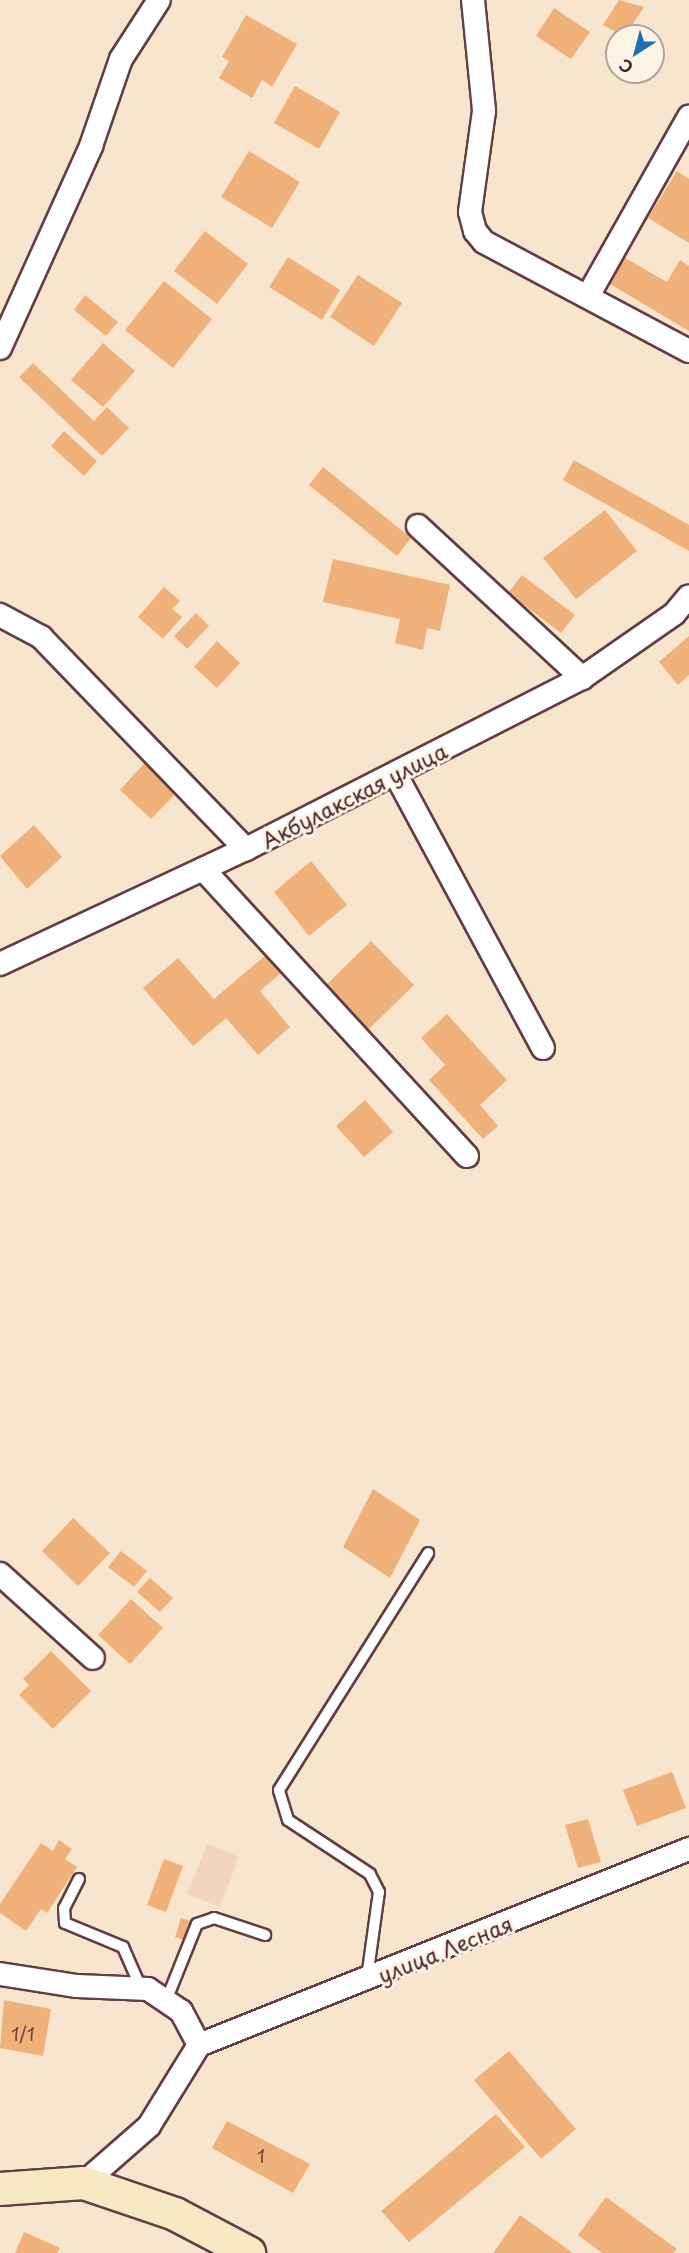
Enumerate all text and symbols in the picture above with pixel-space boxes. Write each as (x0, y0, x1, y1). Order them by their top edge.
north arrow (605, 24, 665, 84)
text: С (614, 54, 638, 80)
street label: Акбулакская улица (256, 737, 452, 853)
street label: улица Лесная (374, 1910, 516, 1988)
house number: 1/1 (11, 2023, 35, 2045)
house number: 1 (257, 2145, 265, 2167)

